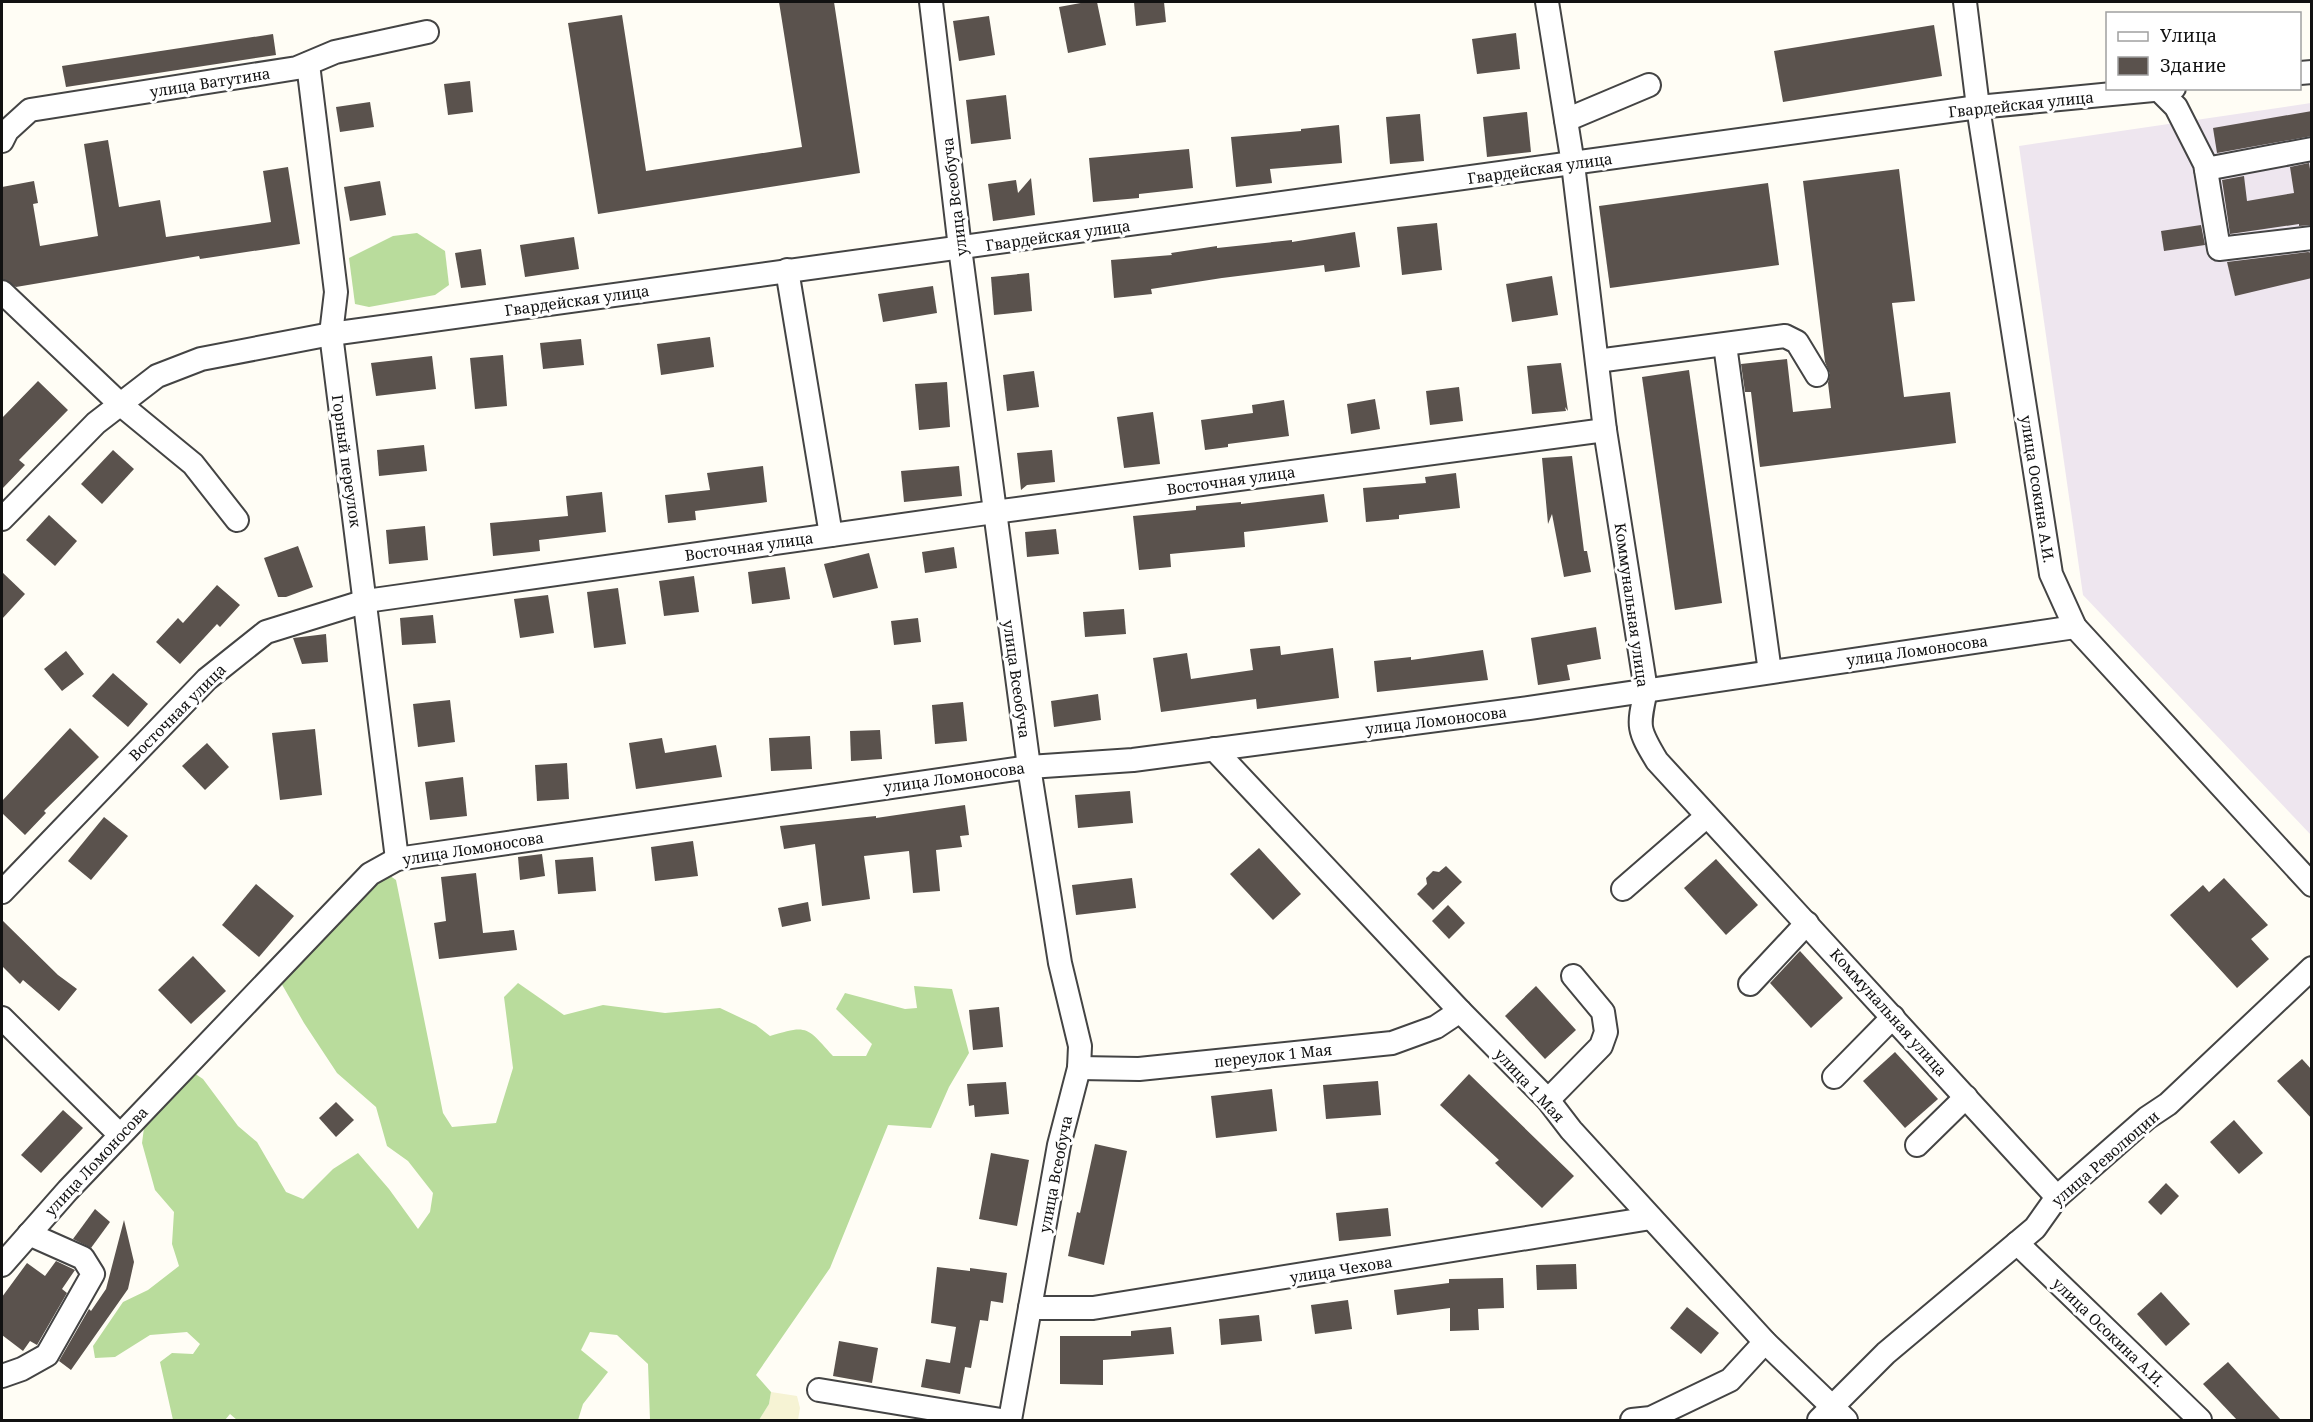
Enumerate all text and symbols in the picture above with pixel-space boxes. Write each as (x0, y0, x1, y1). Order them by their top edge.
legend (2106, 12, 2301, 90)
text: Улица (2160, 23, 2217, 47)
text: Здание (2160, 53, 2226, 77)
street label: улица Ватутина (148, 63, 272, 101)
street label: Гвардейская улица (1947, 86, 2095, 122)
street label: улица Всеобуча (937, 136, 971, 258)
street label: Гвардейская улица (1466, 148, 1614, 188)
street label: Гвардейская улица (984, 215, 1132, 255)
street label: Гвардейская улица (503, 280, 651, 320)
street label: Горный переулок (328, 393, 366, 529)
street label: улица Осокина А.И. (2016, 414, 2060, 564)
street label: Восточная улица (1166, 461, 1296, 499)
street label: Коммунальная улица (1611, 522, 1653, 688)
street label: Восточная улица (684, 527, 814, 565)
street label: улица Всеобуча (999, 618, 1035, 740)
street label: улица Ломоносова (1845, 630, 1989, 670)
street label: Восточная улица (124, 659, 230, 765)
street label: улица Ломоносова (1364, 701, 1508, 739)
street label: улица Ломоносова (882, 757, 1026, 797)
street label: улица Ломоносова (401, 827, 545, 869)
street label: Коммунальная улица (1826, 944, 1952, 1080)
street label: переулок 1 Мая (1213, 1039, 1333, 1071)
street label: улица 1 Мая (1491, 1044, 1569, 1126)
street label: улица Ломоносова (40, 1102, 152, 1220)
street label: улица Революции (2047, 1106, 2163, 1210)
street label: улица Всеобуча (1034, 1113, 1076, 1235)
street label: улица Чехова (1288, 1251, 1394, 1287)
street label: улица Осокина А.И. (2048, 1273, 2170, 1391)

